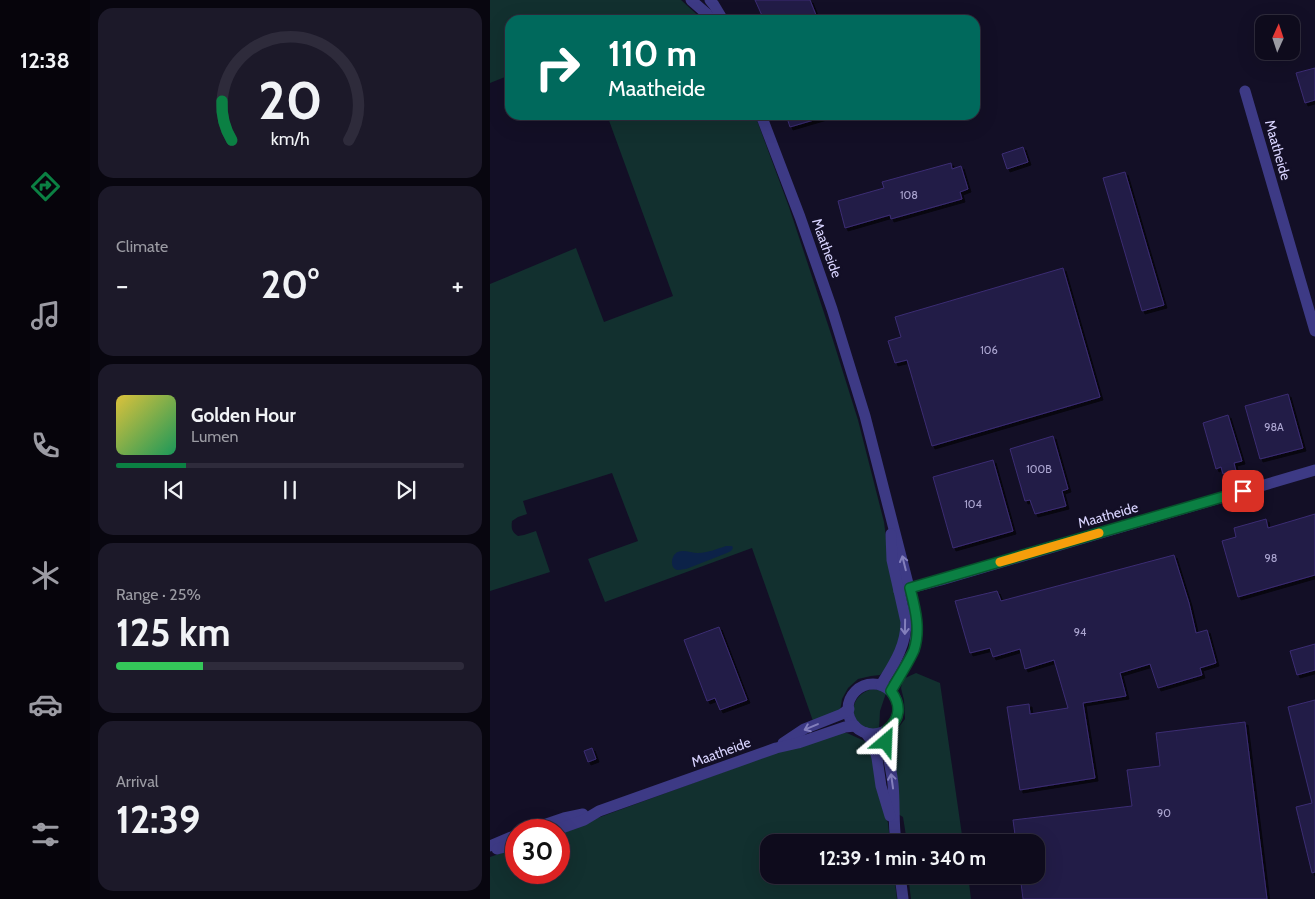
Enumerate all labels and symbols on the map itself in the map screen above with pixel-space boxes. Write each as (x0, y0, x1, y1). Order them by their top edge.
north arrow (1255, 15, 1300, 60)
street label: Maatheide (1261, 118, 1295, 182)
house number: 108 (900, 188, 918, 202)
street label: Maatheide (808, 216, 846, 280)
house number: 106 (980, 343, 998, 357)
house number: 98A (1264, 420, 1284, 434)
house number: 100B (1026, 462, 1052, 476)
pin (1222, 470, 1264, 512)
house number: 104 (964, 497, 982, 511)
street label: Maatheide (1076, 498, 1140, 532)
house number: 98 (1265, 551, 1277, 565)
one-way arrow (898, 555, 908, 571)
one-way arrow (900, 618, 910, 635)
house number: 94 (1074, 625, 1087, 639)
position arrow (859, 715, 911, 767)
one-way arrow (804, 722, 819, 732)
street label: Maatheide (689, 733, 753, 771)
one-way arrow (887, 773, 897, 789)
house number: 90 (1157, 806, 1171, 820)
speed limit sign: 30 (505, 819, 570, 884)

